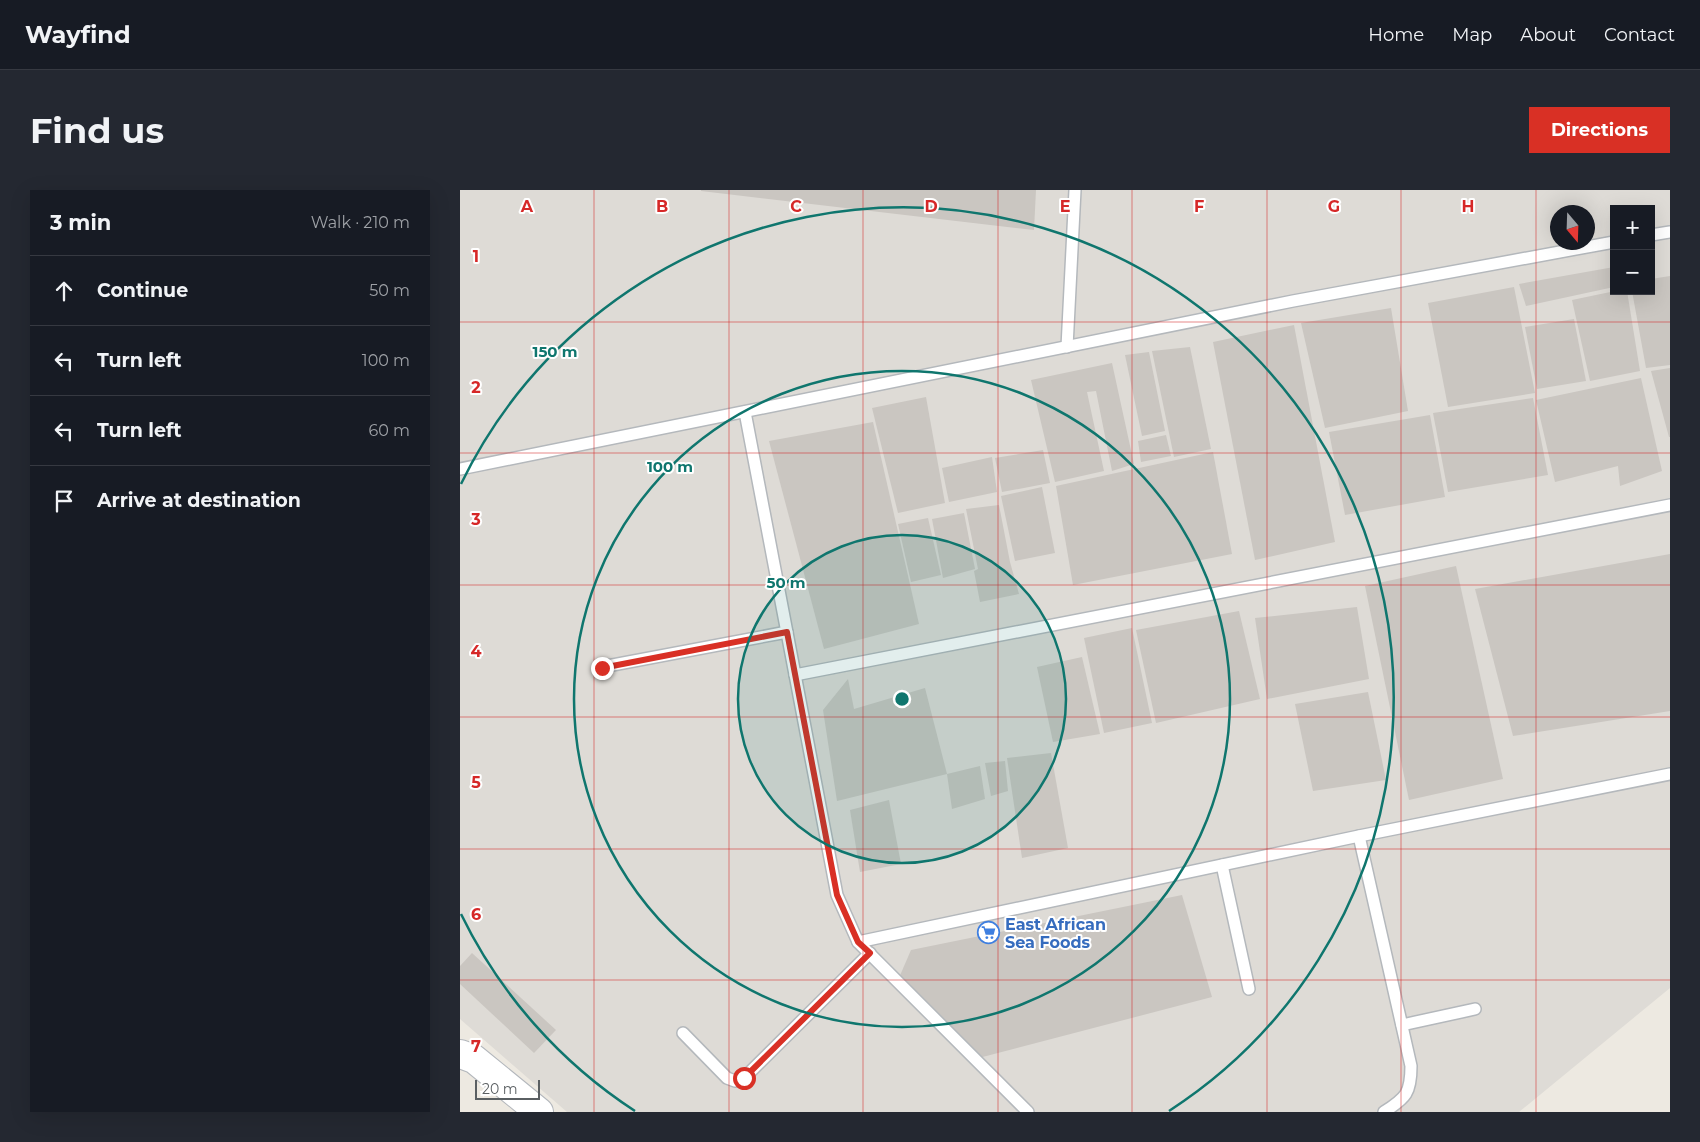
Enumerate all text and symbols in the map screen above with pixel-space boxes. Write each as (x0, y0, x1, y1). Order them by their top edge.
text: Wayfind (25, 20, 131, 49)
text: Home (1368, 24, 1424, 46)
text: Map (1452, 24, 1492, 46)
text: About (1520, 24, 1576, 46)
text: Contact (1604, 24, 1675, 46)
button: Directions (1529, 107, 1670, 153)
text: Find us (30, 109, 164, 152)
text: A (520, 197, 534, 216)
text: B (656, 197, 668, 216)
text: C (790, 197, 802, 216)
text: D (924, 197, 938, 216)
text: E (1060, 197, 1070, 216)
text: F (1194, 197, 1204, 216)
text: G (1328, 197, 1340, 216)
text: H (1462, 197, 1474, 216)
north arrow (1550, 205, 1595, 250)
map controls (1610, 205, 1655, 295)
button: + (1610, 205, 1655, 250)
text: 3 min (50, 210, 111, 235)
text: Walk · 210 m (311, 213, 410, 232)
text: 1 (473, 247, 479, 266)
button: − (1610, 250, 1655, 295)
icon: ahead (50, 277, 78, 305)
text: Continue (97, 279, 188, 302)
text: 50 m (369, 281, 410, 300)
text: 150 m (533, 342, 577, 361)
icon: left (50, 347, 78, 375)
text: Turn left (97, 349, 182, 372)
text: 100 m (362, 351, 410, 370)
text: 2 (471, 378, 481, 397)
icon: left (50, 417, 78, 445)
text: Turn left (97, 419, 182, 442)
text: 60 m (368, 421, 410, 440)
text: 100 m (647, 457, 693, 476)
icon: arrive (50, 487, 78, 515)
text: Arrive at destination (97, 489, 301, 512)
text: 3 (470, 510, 481, 529)
text: 50 m (766, 573, 806, 592)
text: 4 (470, 642, 482, 661)
route end (591, 657, 614, 680)
centre of rings (893, 690, 911, 708)
text: 5 (471, 773, 481, 792)
text: 6 (471, 905, 481, 924)
place label: East African Sea Foods (1005, 915, 1106, 952)
supermarket icon: East African Sea Foods (977, 921, 1001, 945)
text: 7 (471, 1037, 481, 1056)
route start (733, 1067, 756, 1090)
scale bar (475, 1077, 540, 1100)
text: 20 m (482, 1080, 518, 1098)

